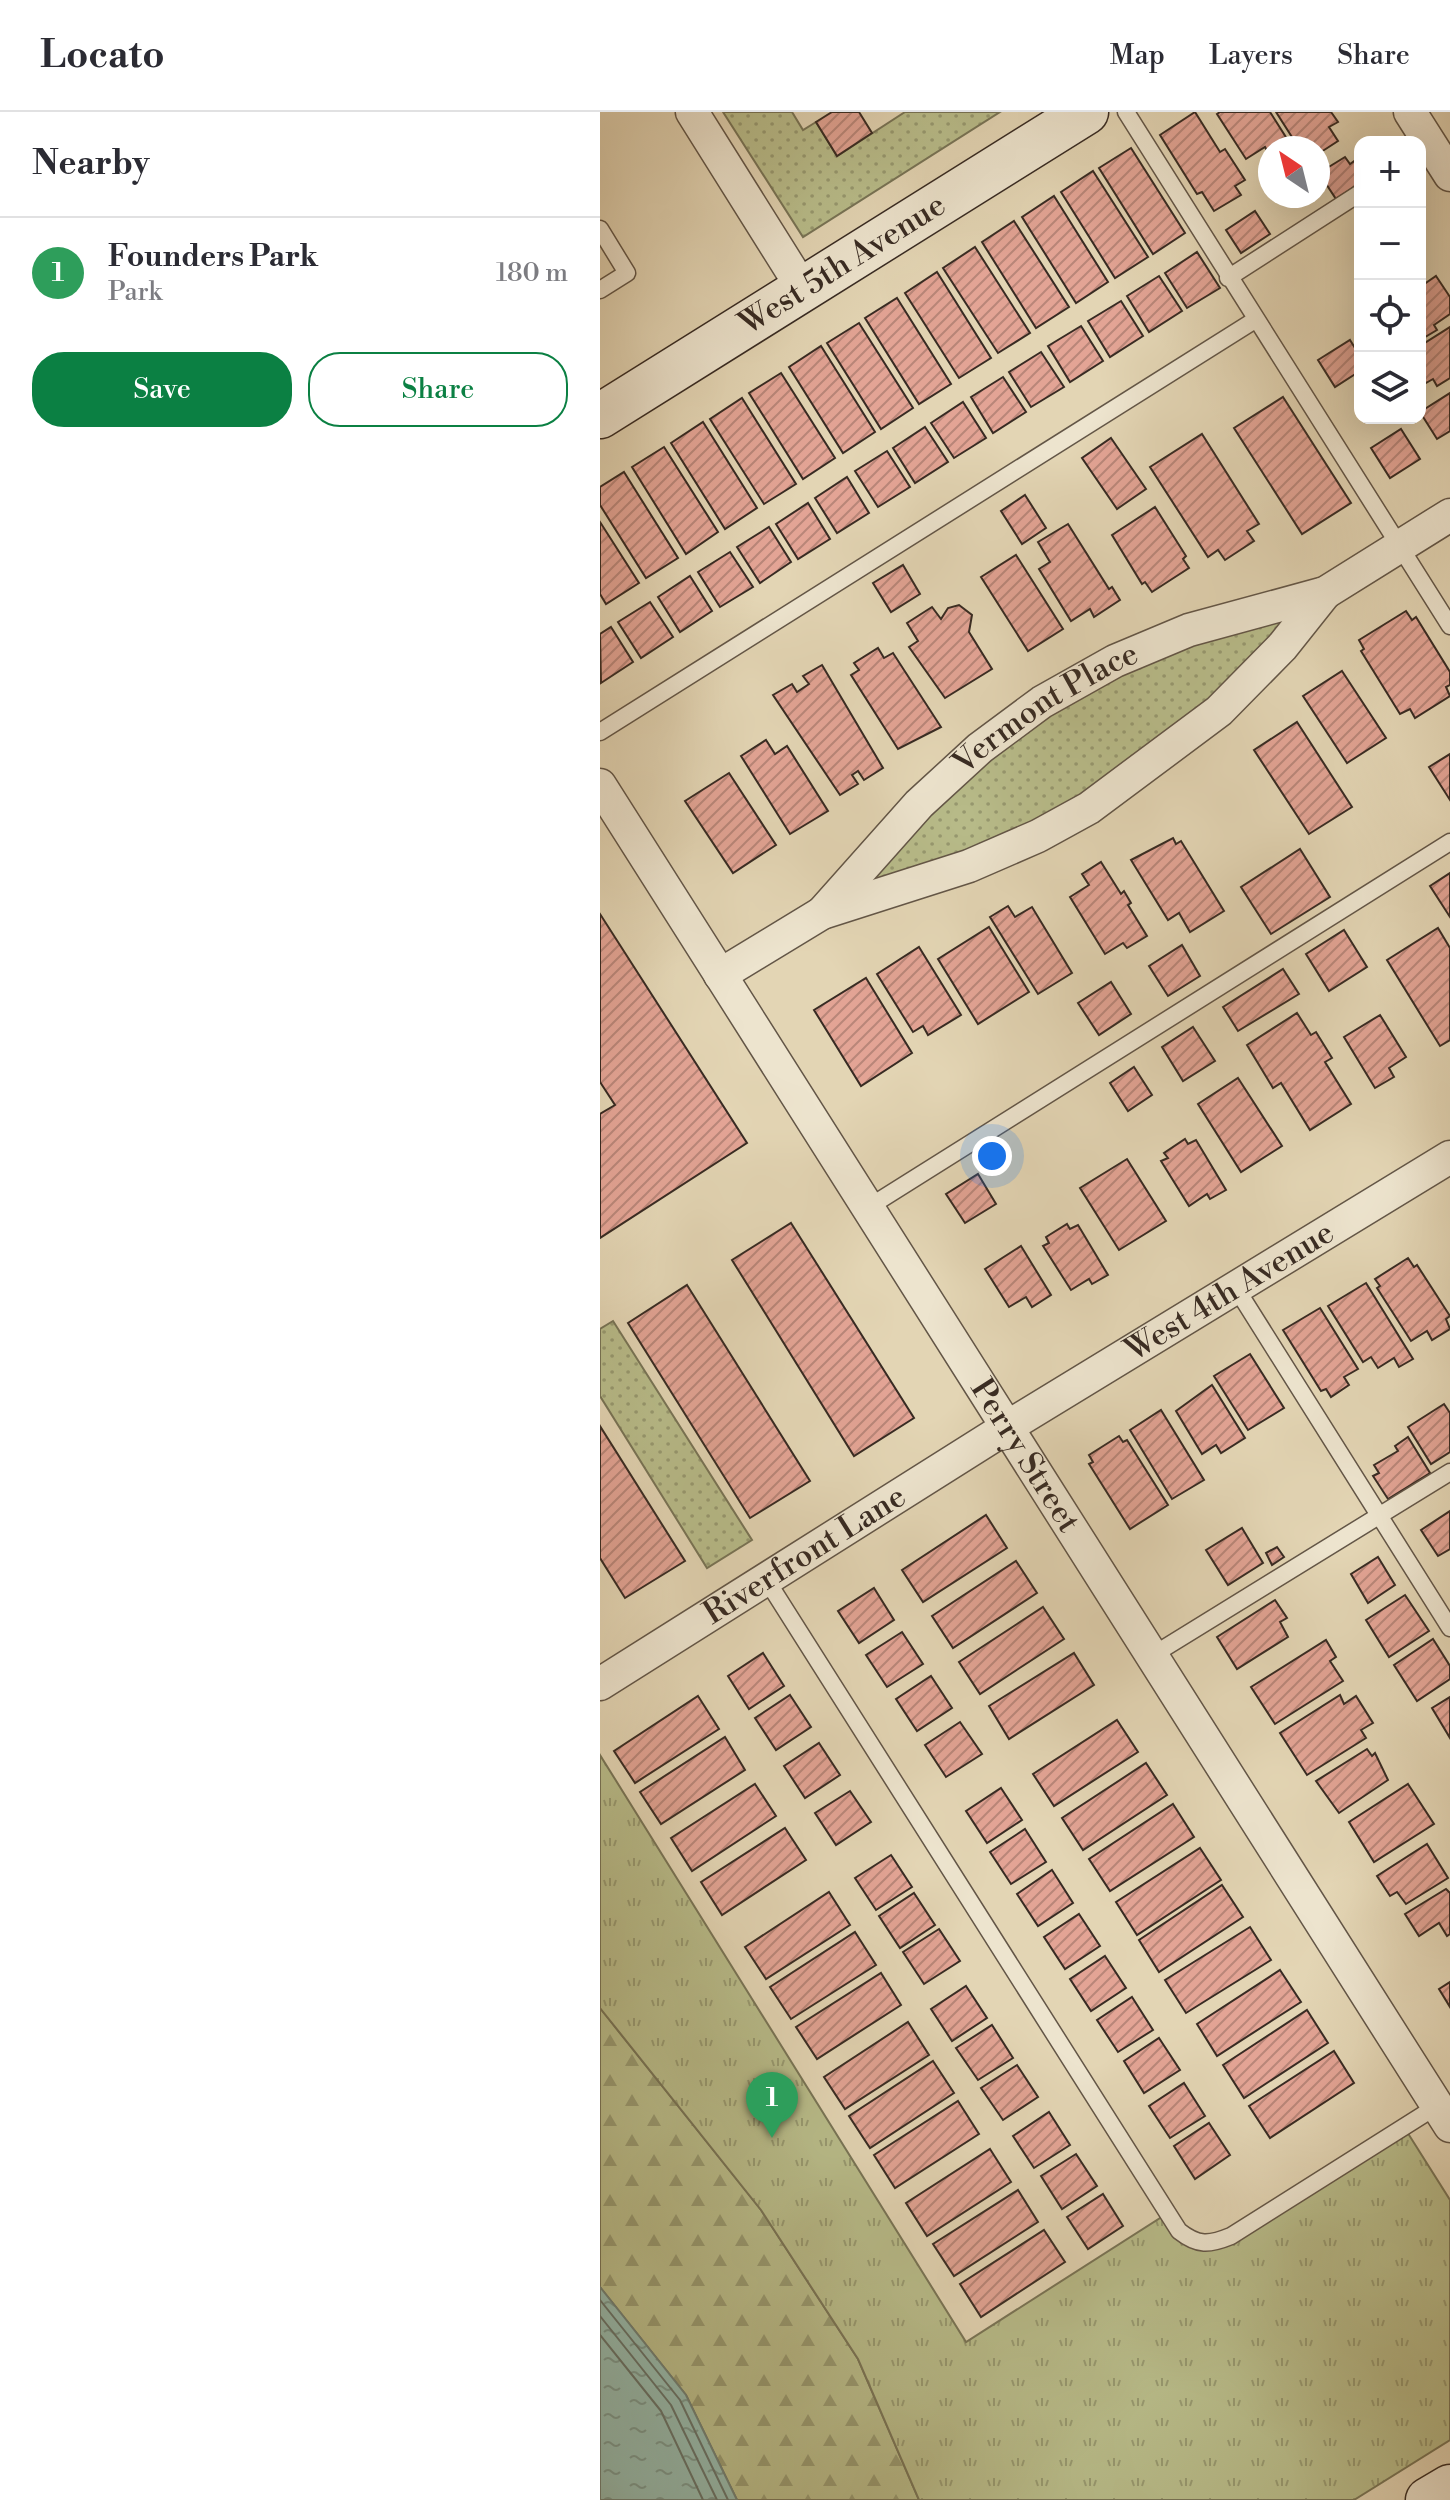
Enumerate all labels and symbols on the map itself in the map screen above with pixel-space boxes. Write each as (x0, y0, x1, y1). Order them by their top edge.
north arrow (1258, 136, 1330, 208)
street label: West 5th Avenue (731, 185, 953, 344)
street label: Vermont Place (944, 634, 1144, 783)
your location (972, 1136, 1012, 1176)
street label: West 4th Avenue (1117, 1213, 1341, 1371)
street label: Perry Street (961, 1371, 1089, 1540)
street label: Riverfront Lane (696, 1476, 913, 1634)
pin: 1 (746, 2072, 798, 2138)

